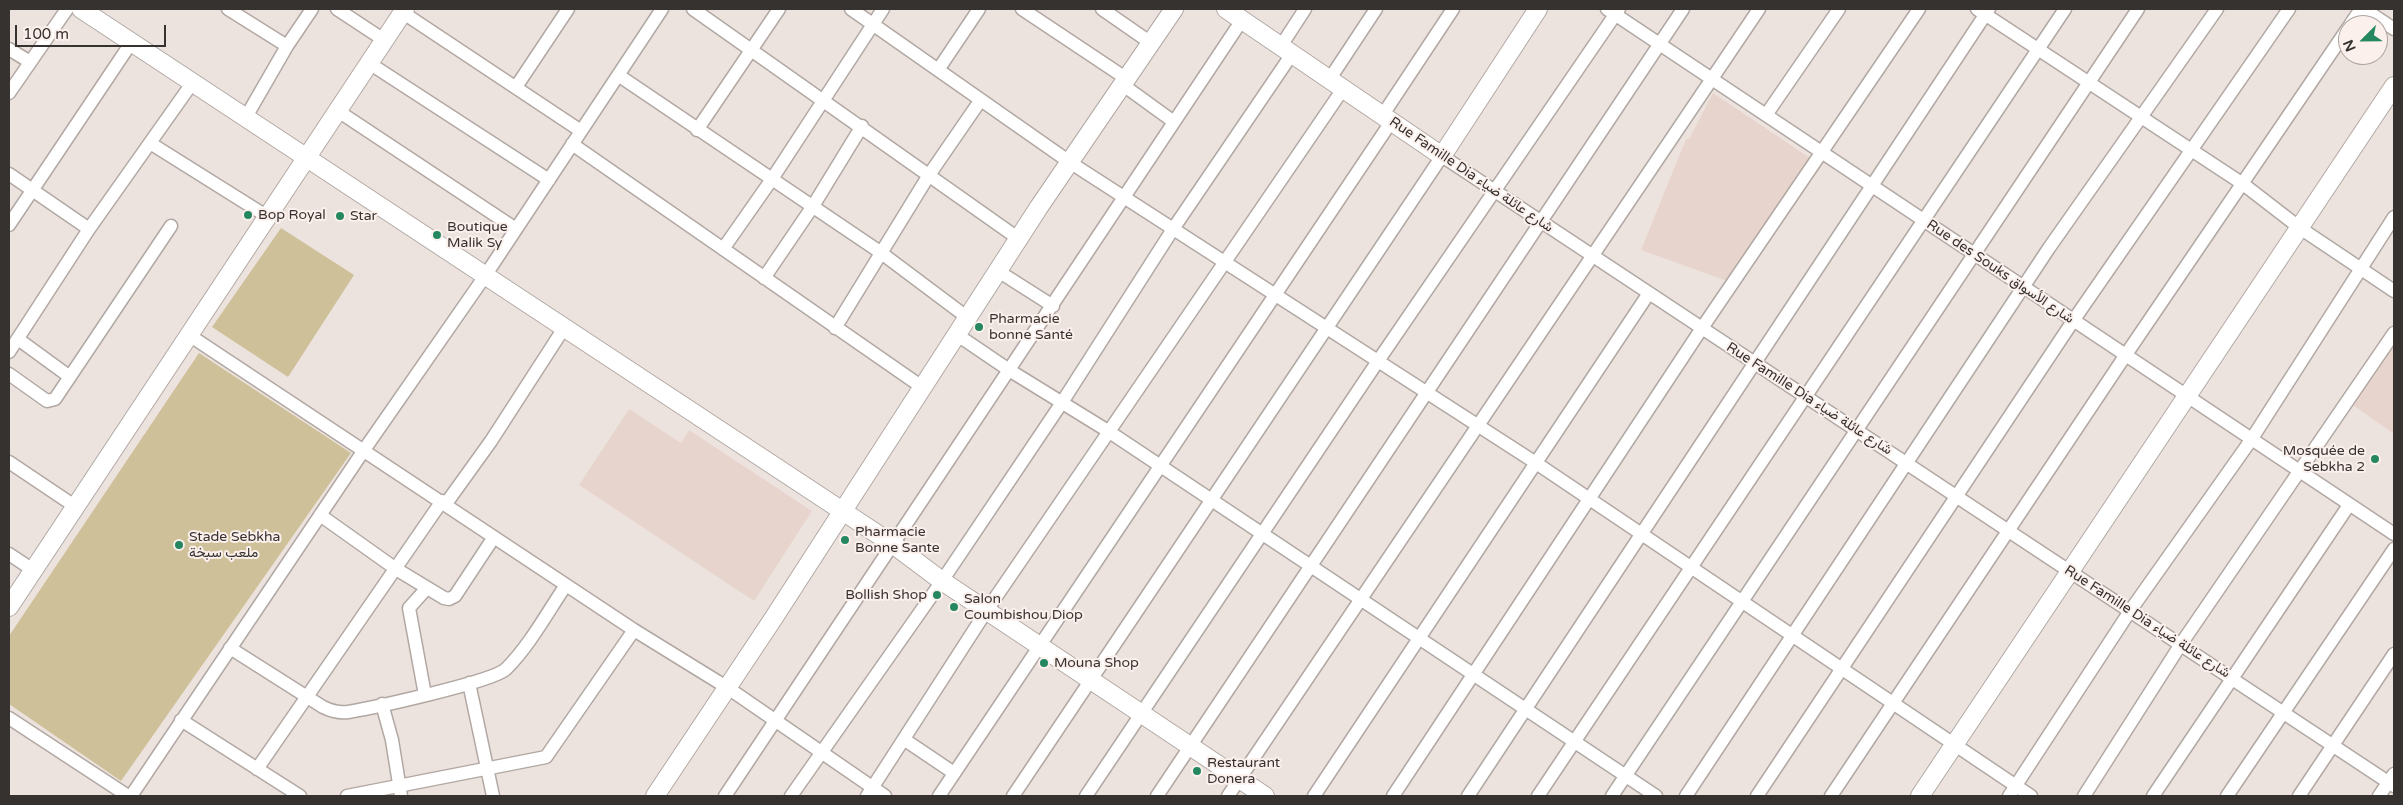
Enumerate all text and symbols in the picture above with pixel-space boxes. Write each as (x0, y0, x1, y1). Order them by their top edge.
scale bar (18, 15, 169, 47)
north arrow (2338, 15, 2388, 65)
text: 100 m (23, 25, 69, 43)
text: N (2340, 37, 2360, 54)
street label: Rue Famille Dia شارع عائلة ضياء (1386, 114, 1556, 236)
place label: Bop Royal (258, 207, 326, 223)
place label: Star (350, 208, 377, 224)
marker: Bop Royal (242, 209, 254, 221)
marker: Star (334, 210, 346, 222)
street label: Rue des Souks شارع الأسواق (1923, 216, 2077, 328)
place label: Boutique Malik Sy (447, 219, 508, 252)
marker: Boutique Malik Sy (431, 229, 443, 241)
place label: Pharmacie bonne Santé (989, 311, 1073, 344)
marker: Pharmacie bonne Santé (973, 321, 985, 333)
street label: Rue Famille Dia شارع عائلة ضياء (1723, 339, 1895, 459)
place label: Mosquée de Sebkha 2 (2283, 443, 2365, 476)
marker: Mosquée de Sebkha 2 (2369, 453, 2381, 465)
place label: Pharmacie Bonne Sante (855, 524, 940, 556)
place label: Stade Sebkha ملعب سبخة (189, 529, 280, 562)
marker: Pharmacie Bonne Sante (839, 534, 851, 546)
marker: Stade Sebkha ملعب سبخة (173, 539, 185, 551)
street label: Rue Famille Dia شارع عائلة ضياء (2061, 562, 2233, 682)
place label: Bollish Shop (845, 587, 927, 603)
marker: Bollish Shop (931, 589, 943, 601)
place label: Salon Coumbishou Diop (964, 591, 1083, 624)
marker: Salon Coumbishou Diop (948, 601, 960, 613)
place label: Mouna Shop (1054, 655, 1139, 671)
marker: Mouna Shop (1038, 657, 1050, 669)
place label: Restaurant Donera (1207, 755, 1280, 788)
marker: Restaurant Donera (1191, 765, 1203, 777)

